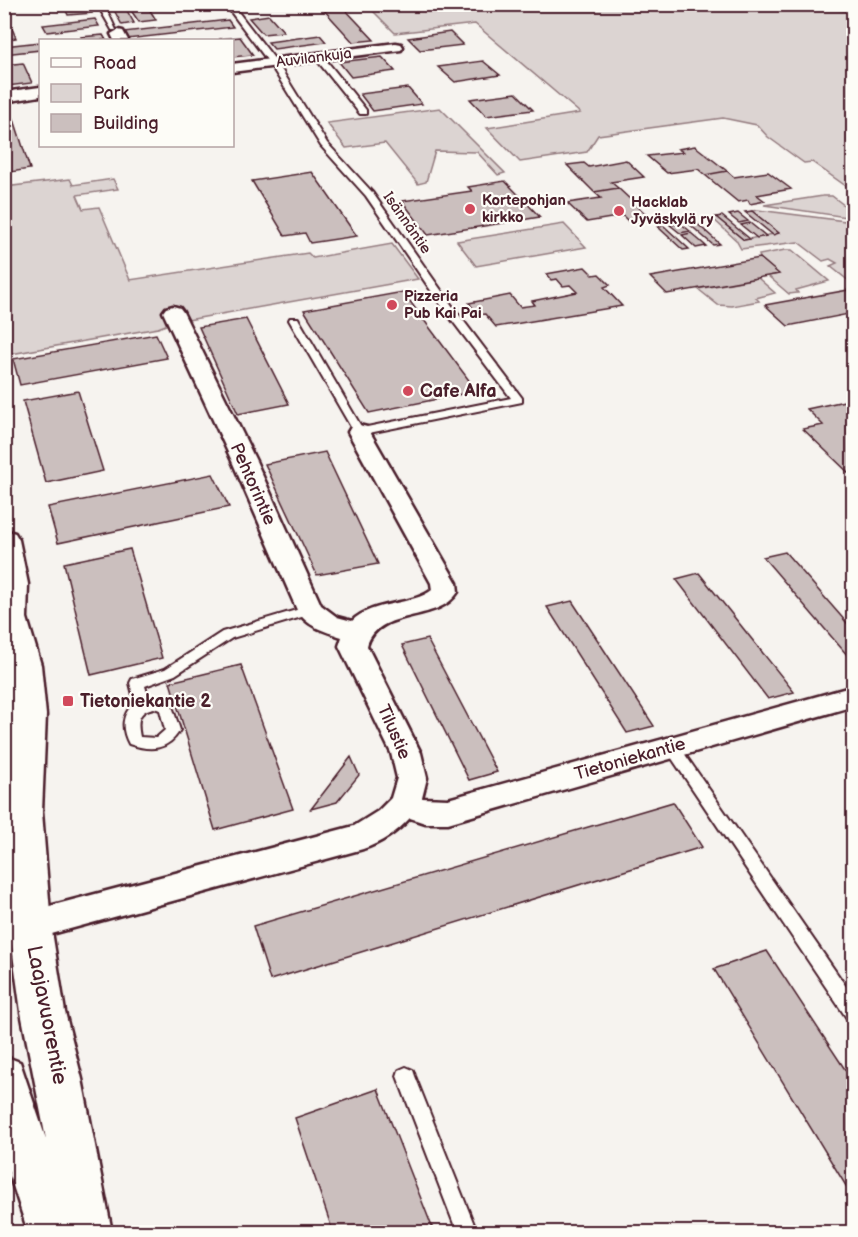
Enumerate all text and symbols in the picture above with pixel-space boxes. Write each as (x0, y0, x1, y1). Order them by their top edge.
legend (39, 39, 234, 147)
street label: Auvilankuja (275, 44, 353, 72)
text: Road (93, 53, 137, 74)
text: Park (93, 83, 129, 104)
text: Building (93, 113, 159, 134)
street label: Isännäntie (379, 188, 435, 258)
place label: Kortepohjan kirkko (482, 191, 566, 227)
place label: Hacklab Jyväskylä ry (631, 193, 714, 229)
marker: Kortepohjan kirkko (463, 202, 477, 216)
marker: Hacklab Jyväskylä ry (612, 204, 626, 218)
place label: Pizzeria Pub Kai Pai (404, 287, 482, 323)
marker: Pizzeria Pub Kai Pai (385, 298, 399, 312)
place label: Cafe Alfa (420, 381, 497, 402)
marker: Cafe Alfa (401, 384, 415, 398)
street label: Pehtorintie (226, 440, 281, 529)
place label: Tietoniekantie 2 (80, 691, 211, 712)
marker: Tietoniekantie 2 (61, 694, 75, 708)
street label: Tilustie (373, 701, 415, 763)
street label: Tietoniekantie (572, 733, 688, 785)
street label: Laajavuorentie (21, 943, 73, 1087)

